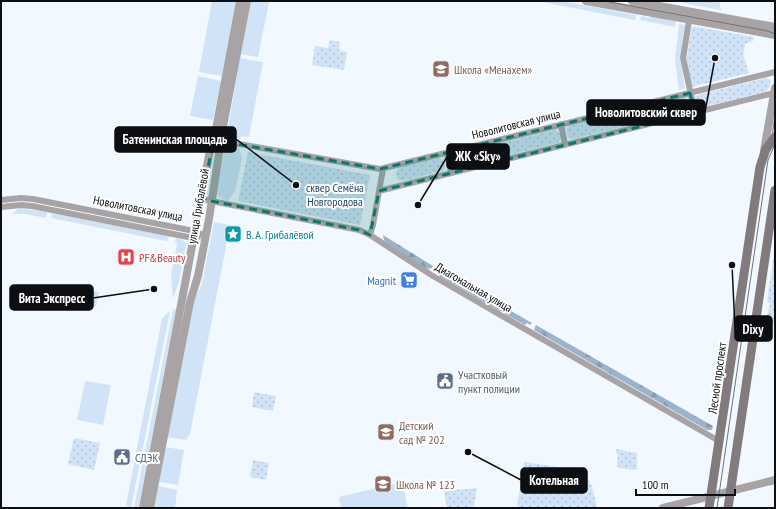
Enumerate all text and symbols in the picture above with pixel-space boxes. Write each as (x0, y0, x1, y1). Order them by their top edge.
school or university icon: Школа «Менахем» (431, 59, 451, 79)
place label: Школа «Менахем» (454, 62, 533, 77)
callout: Новолитовский сквер (587, 100, 705, 125)
text: Новолитовский сквер (595, 104, 697, 121)
street label: Новолитовская улица (470, 106, 562, 142)
callout: Батенинская площадь (115, 127, 236, 152)
text: Батенинская площадь (123, 131, 228, 148)
callout: ЖК «Sky» (447, 144, 509, 169)
text: ЖК «Sky» (454, 148, 501, 165)
street label: улица Грибалёвой (184, 167, 212, 245)
park label: сквер Семёна Новгородова (306, 180, 364, 209)
street label: Новолитовская улица (92, 192, 184, 224)
place icon: В. А. Грибалёвой (223, 224, 243, 244)
place label: В. А. Грибалёвой (246, 227, 314, 242)
hospital icon: PF&Beauty (116, 247, 136, 267)
place label: PF&Beauty (139, 250, 186, 265)
street label: Диагональная улица (433, 259, 515, 315)
supermarket icon: Magnit (399, 270, 419, 290)
place label: Magnit (367, 273, 397, 288)
callout: Вита Экспресс (10, 285, 93, 310)
text: Вита Экспресс (19, 290, 86, 307)
callout: Dixy (735, 316, 772, 341)
text: Dixy (742, 321, 764, 338)
street label: Лесной проспект (704, 341, 729, 416)
place label: Участковый пункт полиции (458, 367, 520, 396)
public building icon: Участковый пункт полиции (435, 371, 455, 391)
place label: Детский сад № 202 (399, 418, 445, 447)
school or university icon: Детский сад № 202 (376, 422, 396, 442)
public building icon: СДЭК (112, 447, 132, 467)
place label: СДЭК (135, 450, 158, 465)
callout: Котельная (521, 468, 587, 493)
scale bar (636, 471, 735, 497)
text: Котельная (529, 472, 579, 489)
school or university icon: Школа № 123 (373, 474, 393, 494)
place label: Школа № 123 (396, 477, 455, 492)
text: 100 m (642, 477, 669, 492)

